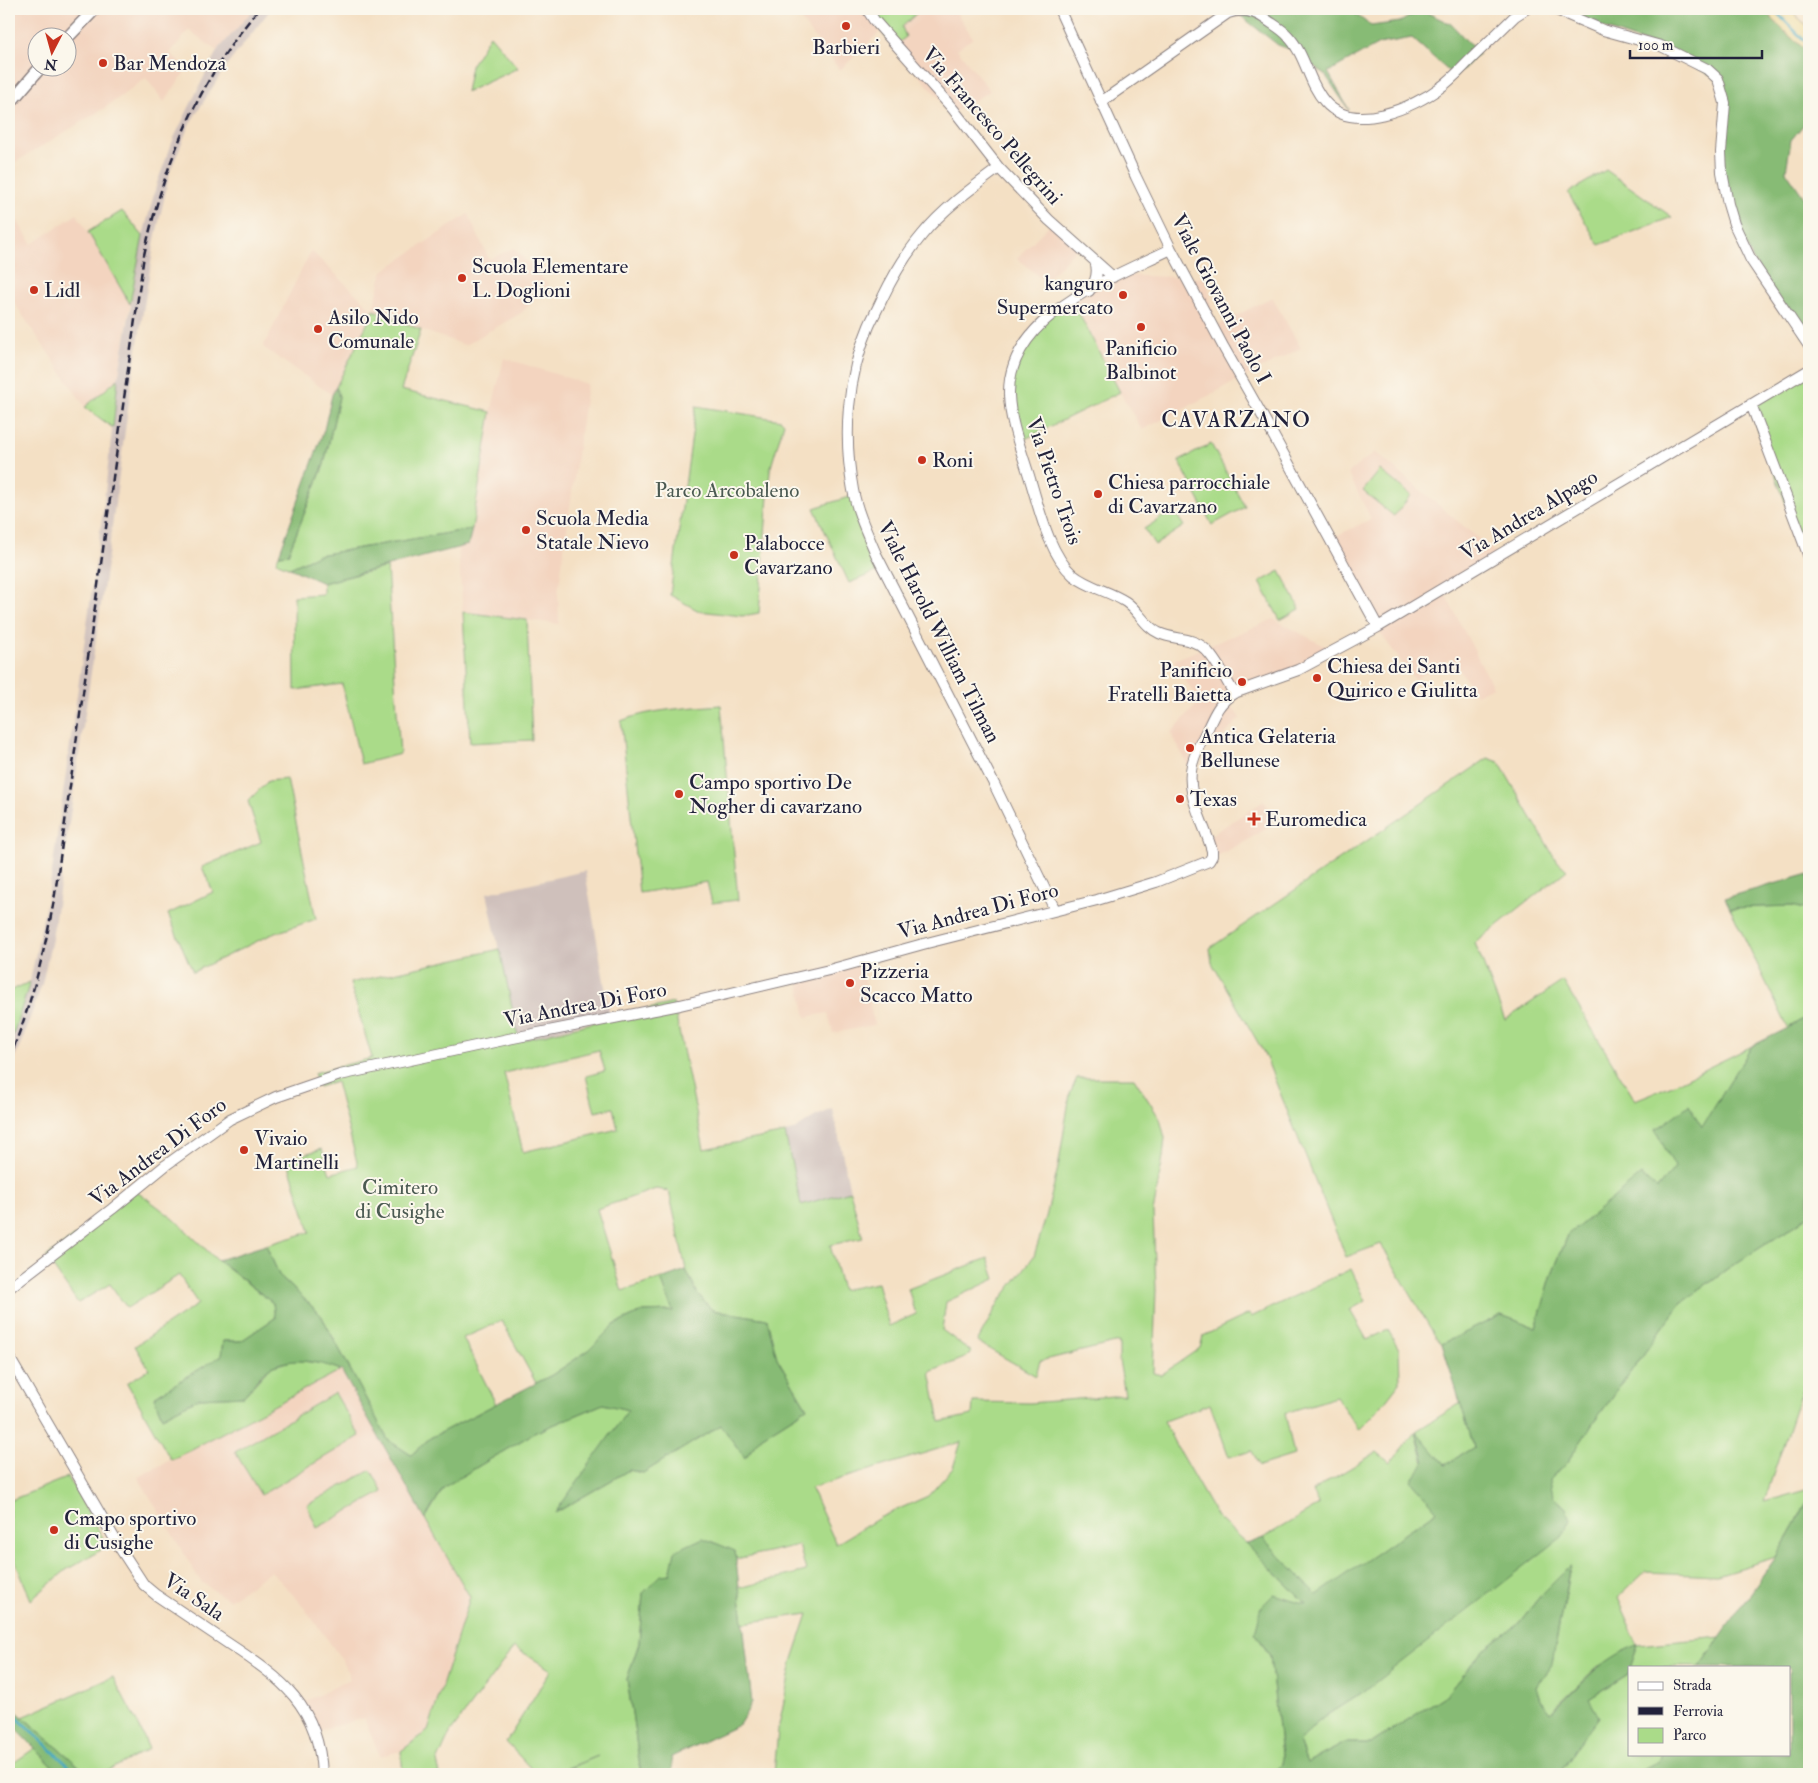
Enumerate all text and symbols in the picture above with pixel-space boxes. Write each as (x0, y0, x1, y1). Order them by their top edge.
marker: Barbieri (840, 20, 852, 32)
north arrow (28, 28, 78, 78)
scale bar (1630, 28, 1763, 60)
place label: Barbieri (812, 34, 880, 61)
text: 100 m (1638, 36, 1674, 55)
street label: Via Francesco Pellegrini (916, 41, 1068, 211)
place label: Bar Mendoza (113, 50, 227, 77)
text: N (43, 55, 59, 74)
marker: Bar Mendoza (97, 57, 109, 69)
street label: Viale Giovanni Paolo I (1165, 209, 1277, 389)
place label: Scuola Elementare L. Doglioni (472, 253, 629, 304)
place label: kanguro Supermercato (997, 270, 1113, 321)
marker: Scuola Elementare L. Doglioni (456, 272, 468, 284)
place label: Lidl (44, 277, 81, 304)
marker: Lidl (28, 284, 40, 296)
marker: kanguro Supermercato (1117, 289, 1129, 301)
place label: Asilo Nido Comunale (327, 304, 419, 355)
marker: Panificio Balbinot (1135, 321, 1147, 333)
marker: Asilo Nido Comunale (312, 323, 324, 335)
place label: Panificio Balbinot (1105, 335, 1177, 386)
district label: CAVARZANO (1161, 406, 1311, 434)
street label: Via Pietro Trois (1020, 414, 1088, 548)
place label: Roni (932, 447, 974, 474)
marker: Roni (916, 454, 928, 466)
street label: Via Andrea Alpago (1455, 463, 1603, 567)
place label: Chiesa parrocchiale di Cavarzano (1108, 469, 1270, 520)
park label: Parco Arcobaleno (655, 477, 799, 504)
marker: Chiesa parrocchiale di Cavarzano (1092, 488, 1104, 500)
place label: Scuola Media Statale Nievo (536, 505, 649, 556)
street label: Viale Harold William Tilman (871, 516, 1007, 748)
marker: Scuola Media Statale Nievo (520, 524, 532, 536)
place label: Palabocce Cavarzano (744, 530, 833, 581)
marker: Palabocce Cavarzano (728, 549, 740, 561)
place label: Chiesa dei Santi Quirico e Giulitta (1327, 653, 1478, 704)
place label: Panificio Fratelli Baietta (1108, 657, 1232, 708)
marker: Chiesa dei Santi Quirico e Giulitta (1311, 672, 1323, 684)
marker: Panificio Fratelli Baietta (1236, 676, 1248, 688)
place label: Antica Gelateria Bellunese (1199, 723, 1336, 774)
marker: Antica Gelateria Bellunese (1184, 742, 1196, 754)
place label: Campo sportivo De Nogher di cavarzano (689, 769, 862, 820)
place label: Texas (1190, 786, 1237, 813)
marker: Campo sportivo De Nogher di cavarzano (673, 788, 685, 800)
marker: Texas (1174, 793, 1186, 805)
place label: Euromedica (1265, 806, 1367, 833)
marker: Euromedica (1247, 812, 1261, 826)
street label: Via Andrea Di Foro (895, 877, 1061, 945)
place label: Pizzeria Scacco Matto (860, 958, 973, 1009)
street label: Via Andrea Di Foro (501, 976, 669, 1034)
marker: Pizzeria Scacco Matto (844, 977, 856, 989)
street label: Via Andrea Di Foro (84, 1092, 232, 1212)
place label: Vivaio Martinelli (254, 1125, 339, 1176)
marker: Vivaio Martinelli (238, 1144, 250, 1156)
park label: Cimitero di Cusighe (355, 1174, 445, 1225)
place label: Cmapo sportivo di Cusighe (64, 1505, 196, 1556)
marker: Cmapo sportivo di Cusighe (48, 1524, 60, 1536)
street label: Via Sala (158, 1567, 230, 1627)
legend (1628, 1666, 1790, 1756)
text: Strada (1673, 1676, 1712, 1695)
text: Ferrovia (1673, 1702, 1724, 1721)
text: Parco (1673, 1726, 1706, 1745)

